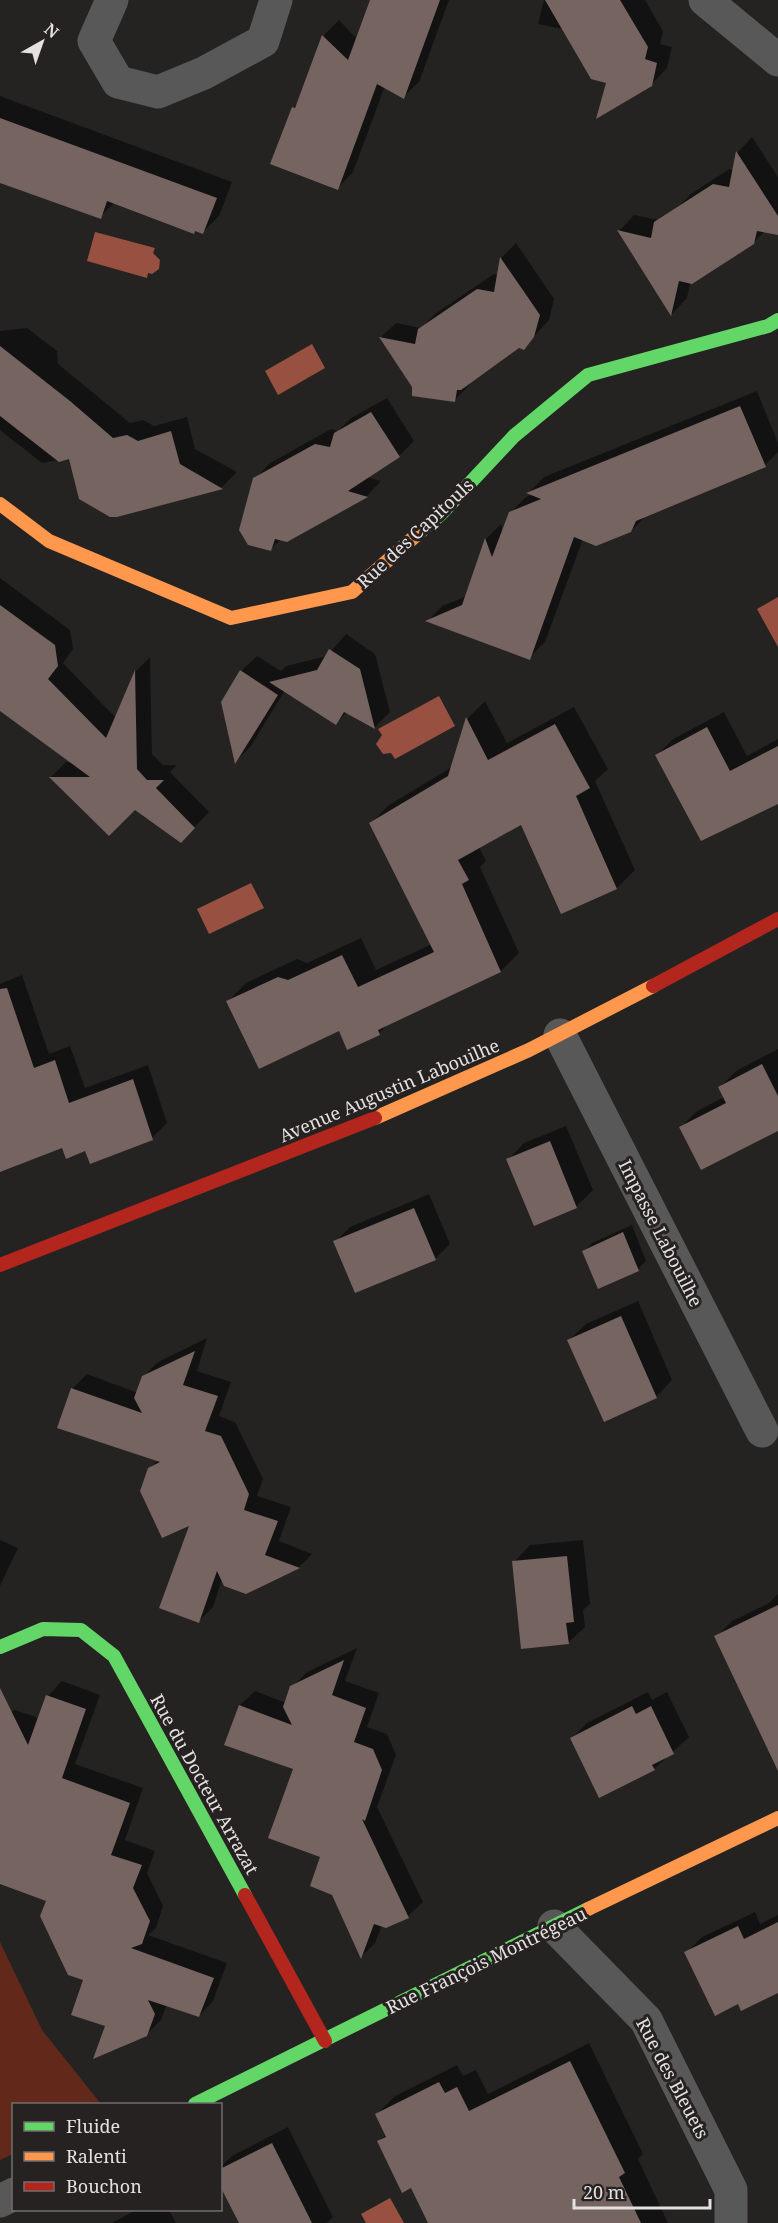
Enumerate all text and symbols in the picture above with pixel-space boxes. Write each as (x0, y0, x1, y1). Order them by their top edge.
north arrow (12, 12, 72, 72)
text: N (40, 18, 64, 43)
street label: Rue des Capitouls (352, 473, 478, 593)
street label: Avenue Augustin Labouilhe (275, 1033, 503, 1147)
street label: Impasse Labouilhe (614, 1155, 708, 1311)
street label: Rue du Docteur Arrazat (145, 1690, 265, 1878)
street label: Rue François Montrégeau (382, 1901, 591, 2019)
street label: Rue des Bleuets (631, 2013, 715, 2143)
legend (12, 2103, 222, 2211)
text: Fluide (66, 2114, 120, 2138)
text: Ralenti (66, 2144, 127, 2168)
scale bar (574, 2172, 710, 2210)
text: Bouchon (66, 2174, 142, 2198)
text: 20 m (583, 2180, 625, 2204)

